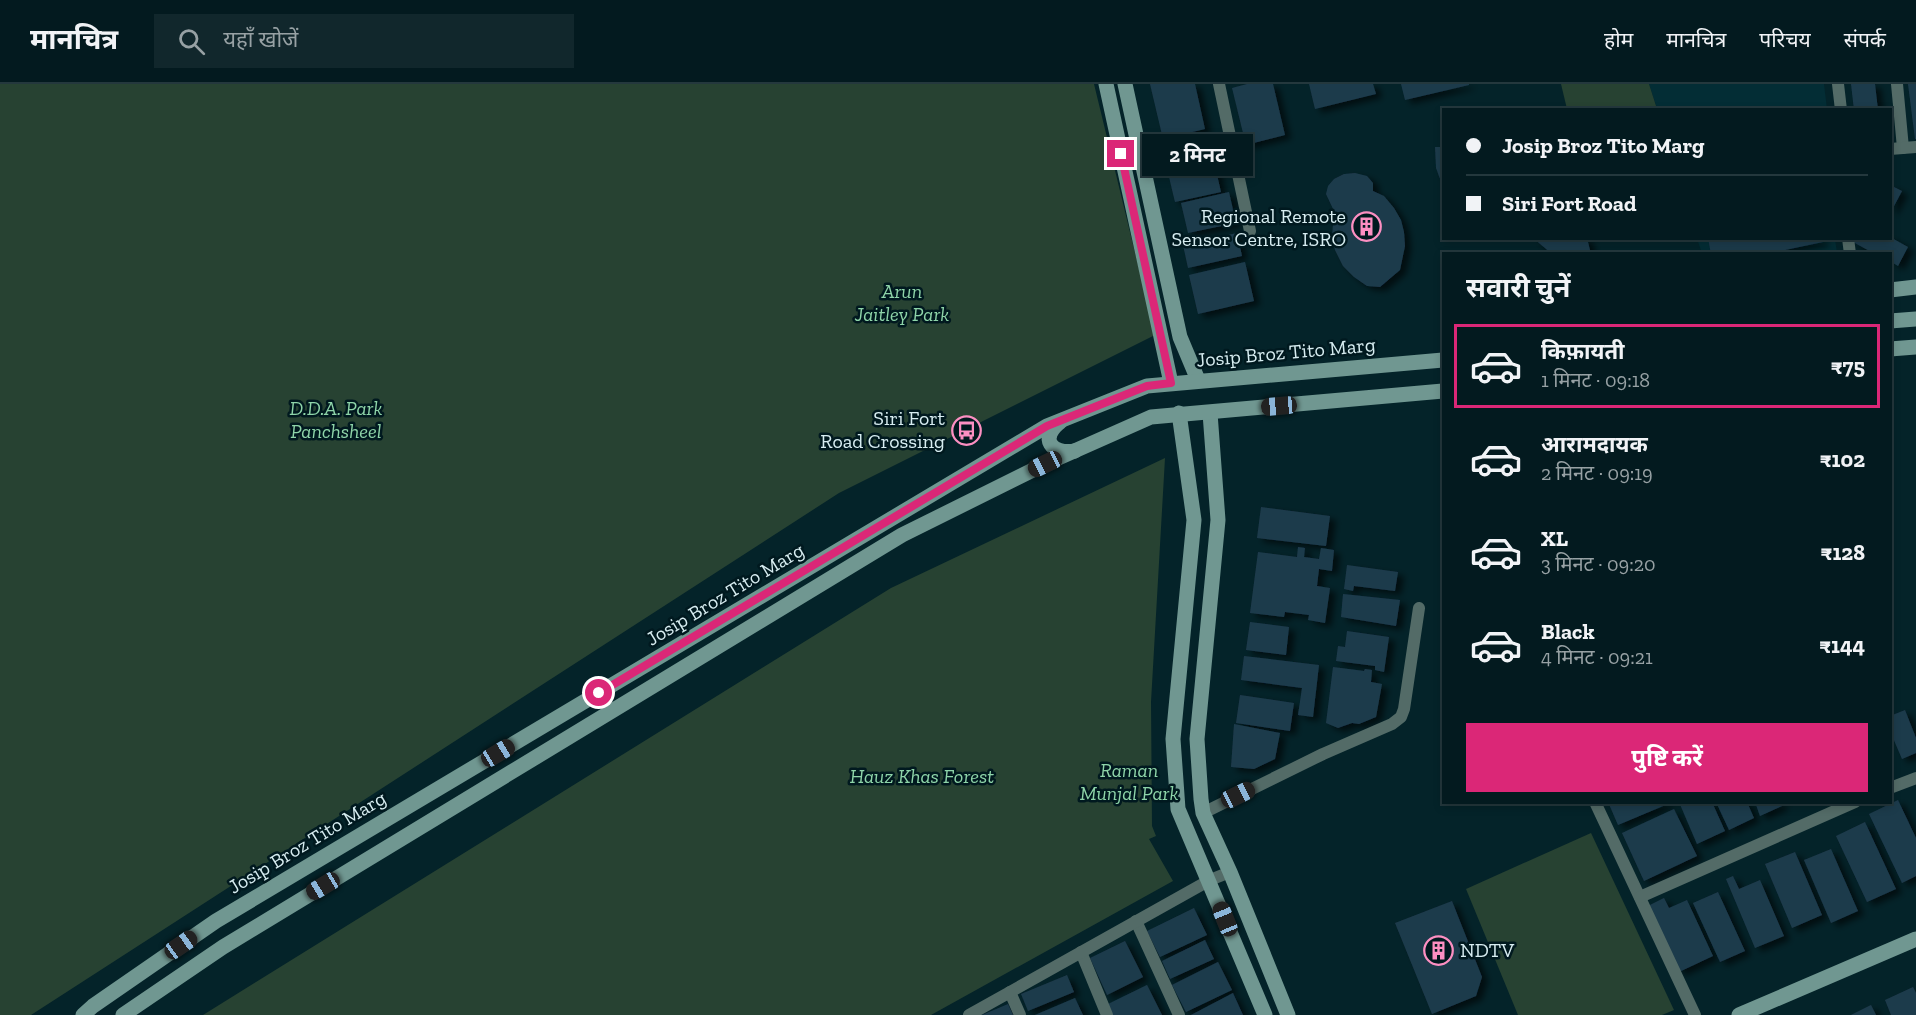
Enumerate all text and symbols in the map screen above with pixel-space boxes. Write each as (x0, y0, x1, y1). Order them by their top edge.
search box (154, 14, 574, 68)
text: मानचित्र (30, 23, 118, 56)
icon: search (175, 25, 208, 58)
text: यहाँ खोजें (223, 26, 298, 53)
text: होम (1604, 27, 1633, 52)
text: मानचित्र (1666, 27, 1726, 52)
text: परिचय (1759, 27, 1811, 52)
text: संपर्क (1844, 27, 1886, 52)
text: Josip Broz Tito Marg (1502, 132, 1705, 159)
callout: 2 मिनट (1142, 133, 1253, 175)
route end (1107, 140, 1134, 167)
text: 2 मिनट (1169, 143, 1226, 167)
text: Siri Fort Road (1502, 190, 1637, 217)
place label: Regional Remote Sensor Centre, ISRO (1171, 204, 1346, 251)
building icon: Regional Remote Sensor Centre, ISRO (1351, 211, 1383, 243)
text: सवारी चुनें (1466, 272, 1570, 304)
park label: Arun Jaitley Park (854, 279, 949, 326)
street label: Josip Broz Tito Marg (1195, 332, 1377, 372)
text: किफ़ायती (1541, 338, 1625, 365)
icon: car (1469, 339, 1523, 393)
text: ₹75 (1831, 353, 1865, 380)
text: 1 मिनट · 09:18 (1541, 368, 1650, 392)
car (1260, 395, 1298, 417)
park label: D.D.A. Park Panchsheel (290, 396, 382, 443)
place label: Siri Fort Road Crossing (820, 406, 946, 453)
bus stop icon: Siri Fort Road Crossing (950, 414, 982, 446)
text: आरामदायक (1541, 431, 1648, 458)
icon: car (1469, 432, 1523, 486)
text: ₹102 (1820, 446, 1865, 473)
car (1025, 448, 1065, 480)
text: 2 मिनट · 09:19 (1541, 461, 1653, 485)
icon: car (1469, 525, 1523, 579)
text: XL (1541, 525, 1568, 552)
street label: Josip Broz Tito Marg (642, 537, 808, 651)
text: ₹128 (1821, 539, 1865, 566)
text: 3 मिनट · 09:20 (1541, 552, 1656, 576)
icon: car (1469, 618, 1523, 672)
text: Black (1541, 618, 1595, 645)
text: ₹144 (1819, 632, 1865, 659)
text: 4 मिनट · 09:21 (1541, 645, 1653, 669)
route start (585, 679, 612, 706)
button: पुष्टि करें (1466, 723, 1868, 792)
car (478, 736, 518, 770)
park label: Raman Munjal Park (1080, 758, 1178, 805)
park label: Hauz Khas Forest (850, 764, 994, 788)
car (1218, 779, 1258, 811)
street label: Josip Broz Tito Marg (224, 785, 390, 899)
car (303, 869, 343, 903)
car (1210, 899, 1240, 939)
car (161, 927, 201, 963)
building icon: NDTV (1423, 934, 1455, 966)
place label: NDTV (1460, 938, 1514, 962)

